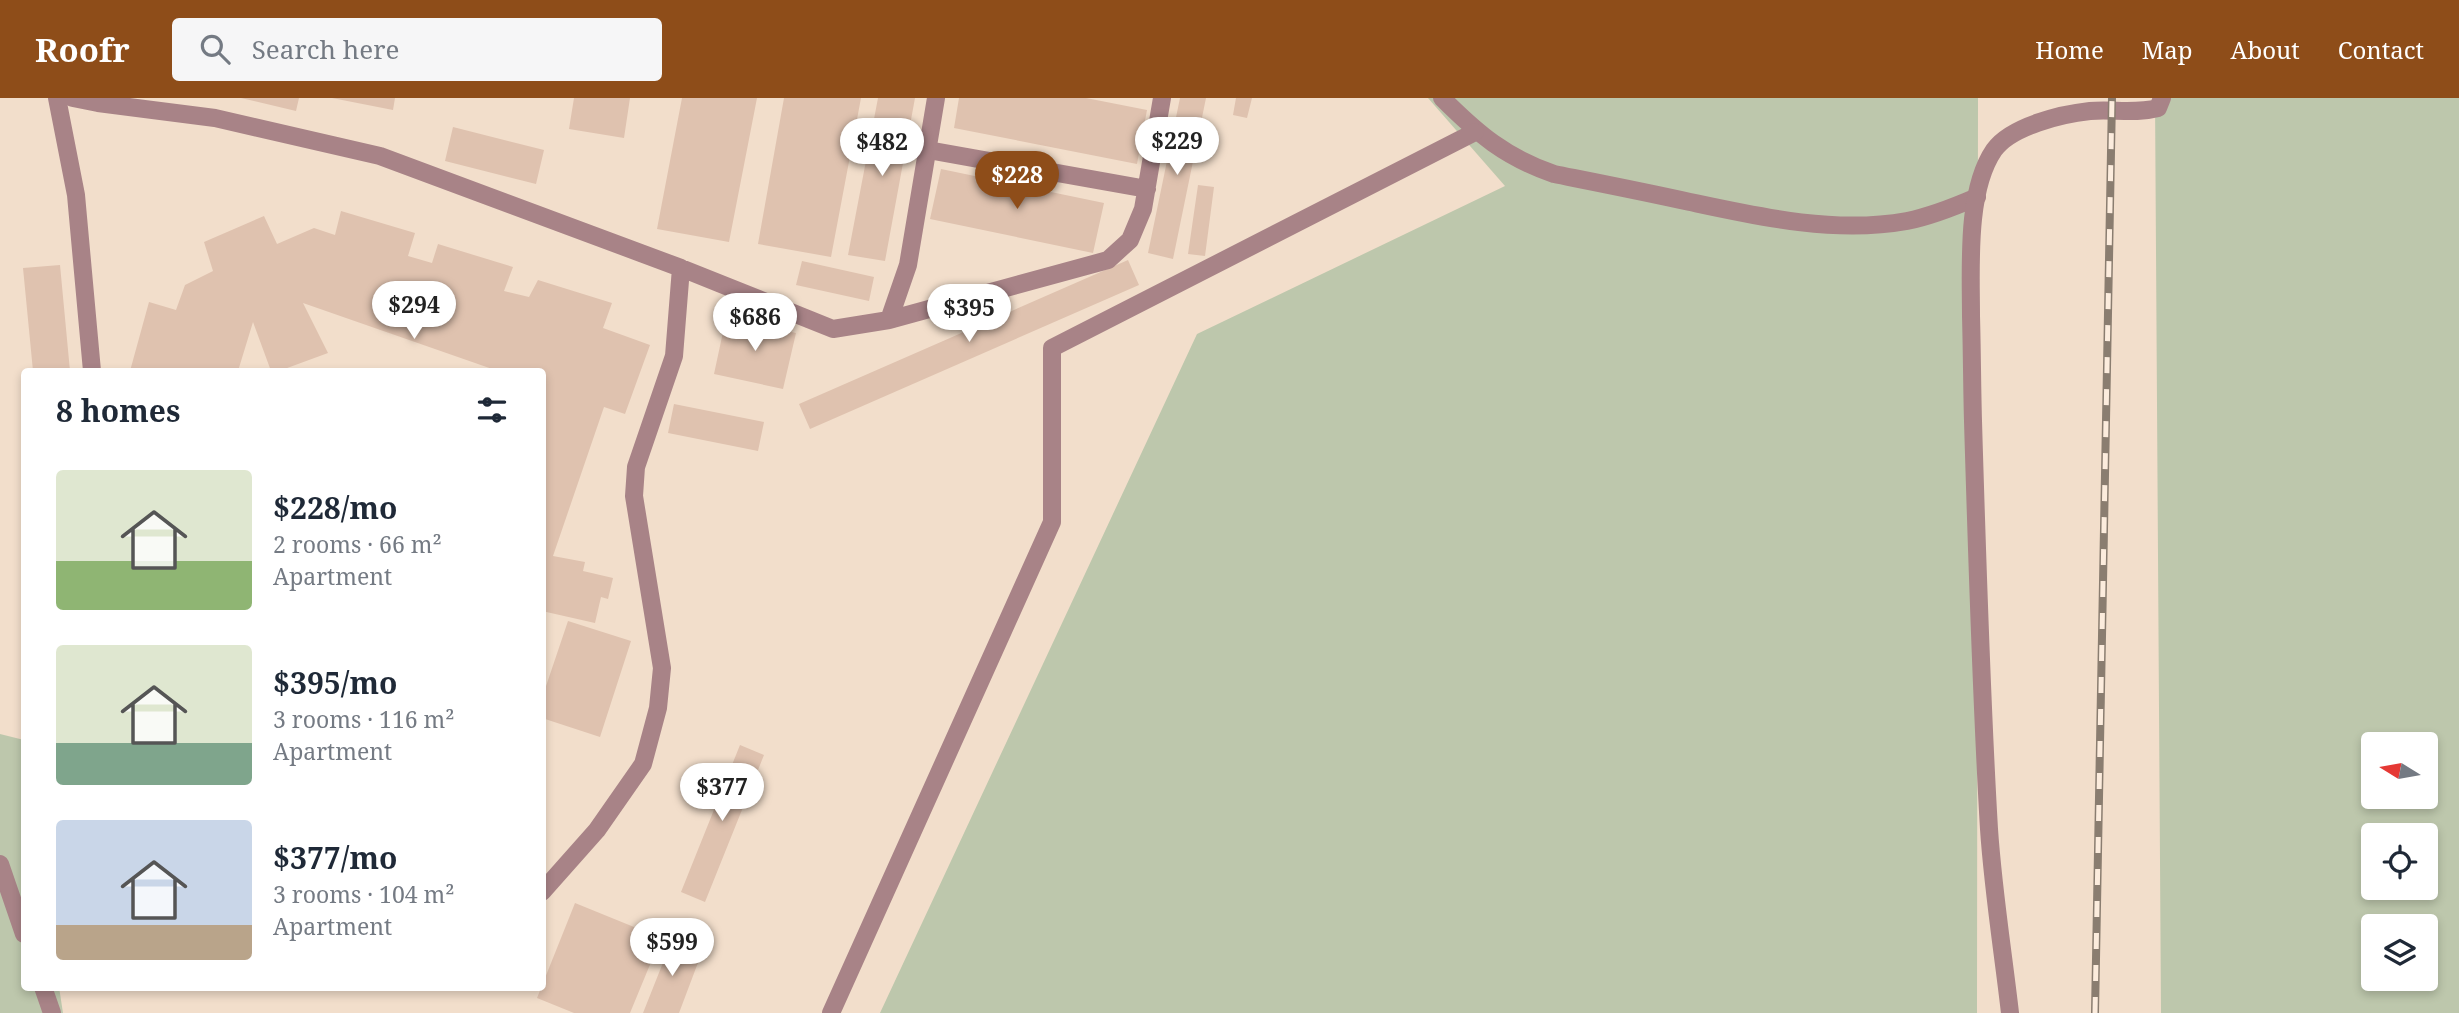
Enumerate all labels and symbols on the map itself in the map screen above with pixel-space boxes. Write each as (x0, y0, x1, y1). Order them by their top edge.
pin: $482 (841, 118, 923, 178)
pin: $229 (1136, 118, 1218, 177)
pin: $228 (976, 152, 1058, 211)
pin: $294 (373, 282, 455, 341)
pin: $395 (928, 285, 1010, 344)
pin: $686 (714, 294, 796, 353)
north arrow (2361, 732, 2438, 808)
pin: $377 (681, 764, 763, 823)
pin: $599 (631, 918, 713, 978)

